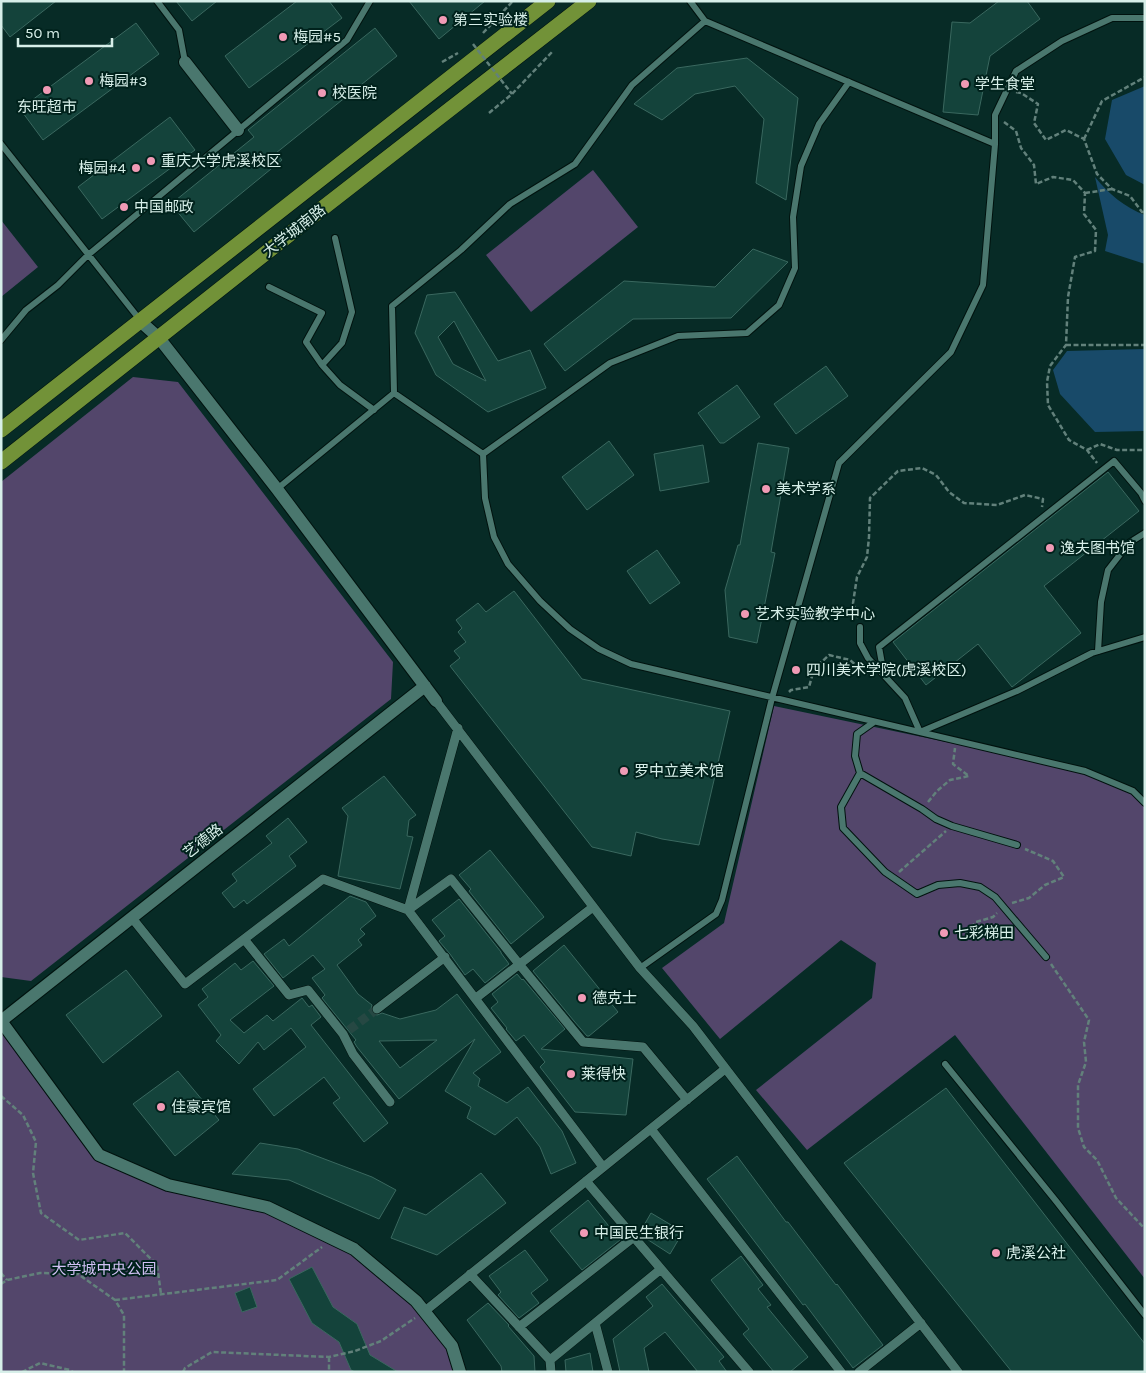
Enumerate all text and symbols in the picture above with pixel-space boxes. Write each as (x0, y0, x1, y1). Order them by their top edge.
place label: 第三实验楼 (453, 11, 528, 29)
marker: 第三实验楼 (437, 14, 449, 26)
scale bar (18, 15, 111, 47)
text: 50 m (25, 24, 60, 42)
place label: 梅园#5 (293, 28, 341, 46)
marker: 梅园#5 (277, 31, 289, 43)
place label: 梅园#3 (99, 72, 147, 90)
marker: 梅园#3 (83, 75, 95, 87)
place label: 学生食堂 (975, 75, 1035, 93)
marker: 学生食堂 (959, 78, 971, 90)
marker: 东旺超市 (41, 84, 53, 96)
place label: 校医院 (332, 84, 377, 102)
marker: 校医院 (316, 87, 328, 99)
place label: 东旺超市 (17, 98, 77, 116)
place label: 重庆大学虎溪校区 (161, 152, 281, 170)
marker: 重庆大学虎溪校区 (145, 155, 157, 167)
place label: 梅园#4 (78, 159, 127, 177)
marker: 梅园#4 (130, 162, 142, 174)
place label: 中国邮政 (134, 198, 194, 216)
marker: 中国邮政 (118, 201, 130, 213)
street label: 大学城南路 (259, 201, 329, 261)
place label: 美术学系 (776, 480, 836, 498)
marker: 美术学系 (760, 483, 772, 495)
place label: 逸夫图书馆 (1060, 539, 1135, 557)
marker: 逸夫图书馆 (1044, 542, 1056, 554)
place label: 艺术实验教学中心 (755, 605, 875, 623)
marker: 艺术实验教学中心 (739, 608, 751, 620)
place label: 四川美术学院(虎溪校区) (806, 661, 967, 679)
marker: 四川美术学院(虎溪校区) (790, 664, 802, 676)
place label: 罗中立美术馆 (634, 762, 724, 780)
marker: 罗中立美术馆 (618, 765, 630, 777)
street label: 艺德路 (180, 820, 226, 862)
place label: 七彩梯田 (954, 924, 1014, 942)
marker: 七彩梯田 (938, 927, 950, 939)
place label: 德克士 (592, 989, 637, 1007)
marker: 德克士 (576, 992, 588, 1004)
place label: 莱得快 (581, 1065, 626, 1083)
marker: 莱得快 (565, 1068, 577, 1080)
place label: 佳豪宾馆 (171, 1098, 231, 1116)
marker: 佳豪宾馆 (155, 1101, 167, 1113)
place label: 中国民生银行 (594, 1224, 684, 1242)
marker: 中国民生银行 (578, 1227, 590, 1239)
place label: 虎溪公社 (1006, 1244, 1066, 1262)
marker: 虎溪公社 (990, 1247, 1002, 1259)
park label: 大学城中央公园 (51, 1260, 157, 1278)

